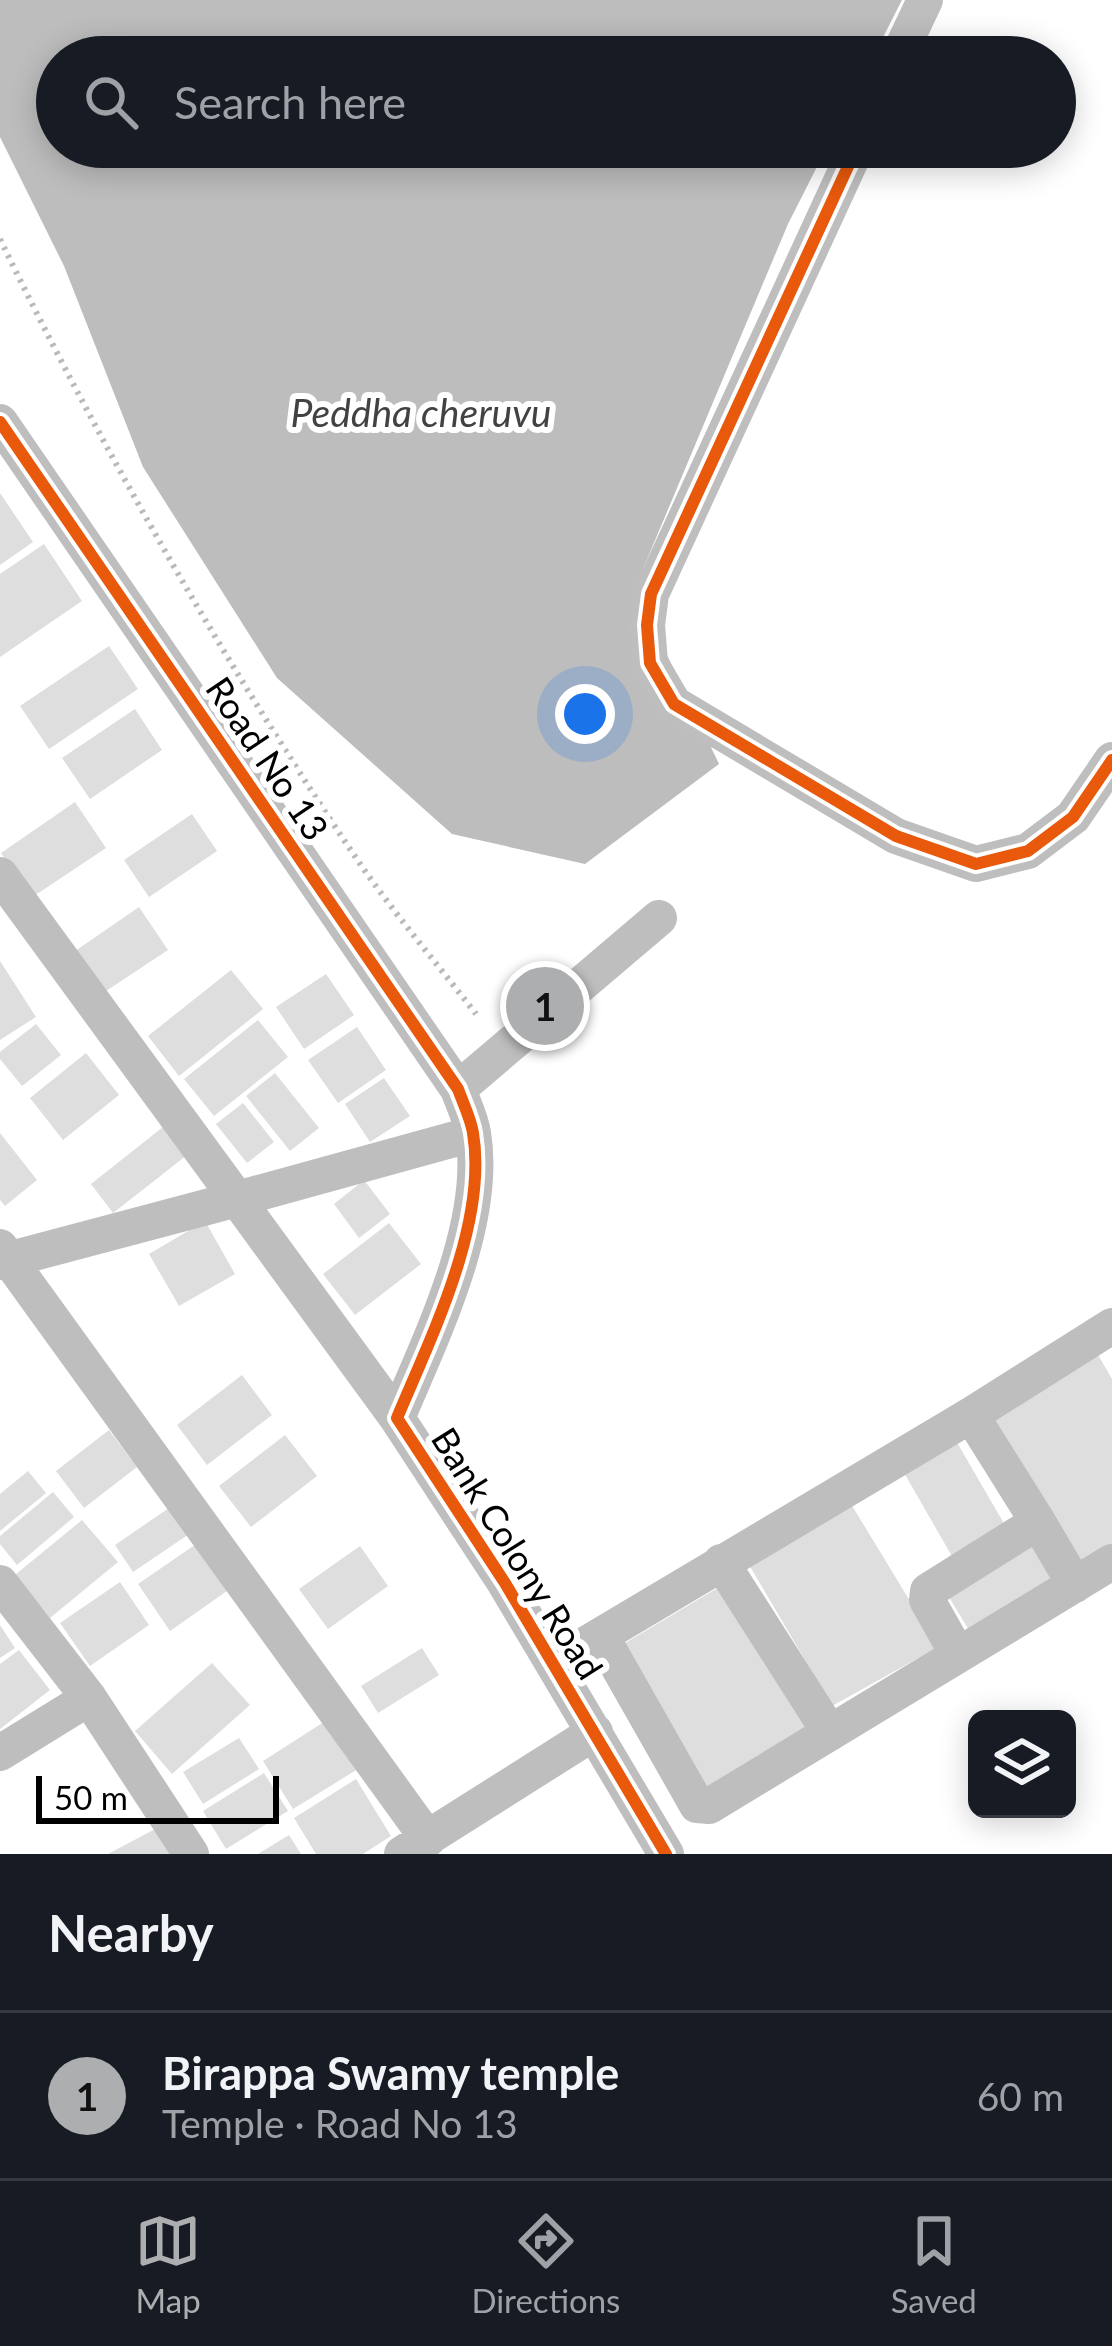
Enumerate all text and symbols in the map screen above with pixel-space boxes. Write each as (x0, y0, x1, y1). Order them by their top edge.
search box (36, 36, 1076, 168)
icon: search (78, 69, 144, 135)
text: Search here (174, 75, 406, 129)
water label: Peddha cheruvu (291, 389, 551, 435)
street label: Road No 13 (197, 668, 339, 848)
your location (555, 684, 615, 744)
pin: 1 (506, 961, 584, 1051)
street label: Bank Colony Road (423, 1419, 613, 1687)
map controls (968, 1710, 1076, 1818)
button: layers (968, 1710, 1076, 1818)
scale bar (36, 1770, 279, 1823)
text: 50 m (54, 1777, 128, 1817)
text: Nearby (48, 1902, 214, 1963)
text: Birappa Swamy temple (162, 2046, 619, 2100)
text: 1 (76, 2073, 98, 2119)
text: 60 m (977, 2073, 1064, 2119)
text: Temple · Road No 13 (162, 2100, 518, 2146)
tab: Map (135, 2208, 201, 2320)
tab: Directions (471, 2208, 620, 2320)
tab: Saved (891, 2208, 977, 2320)

